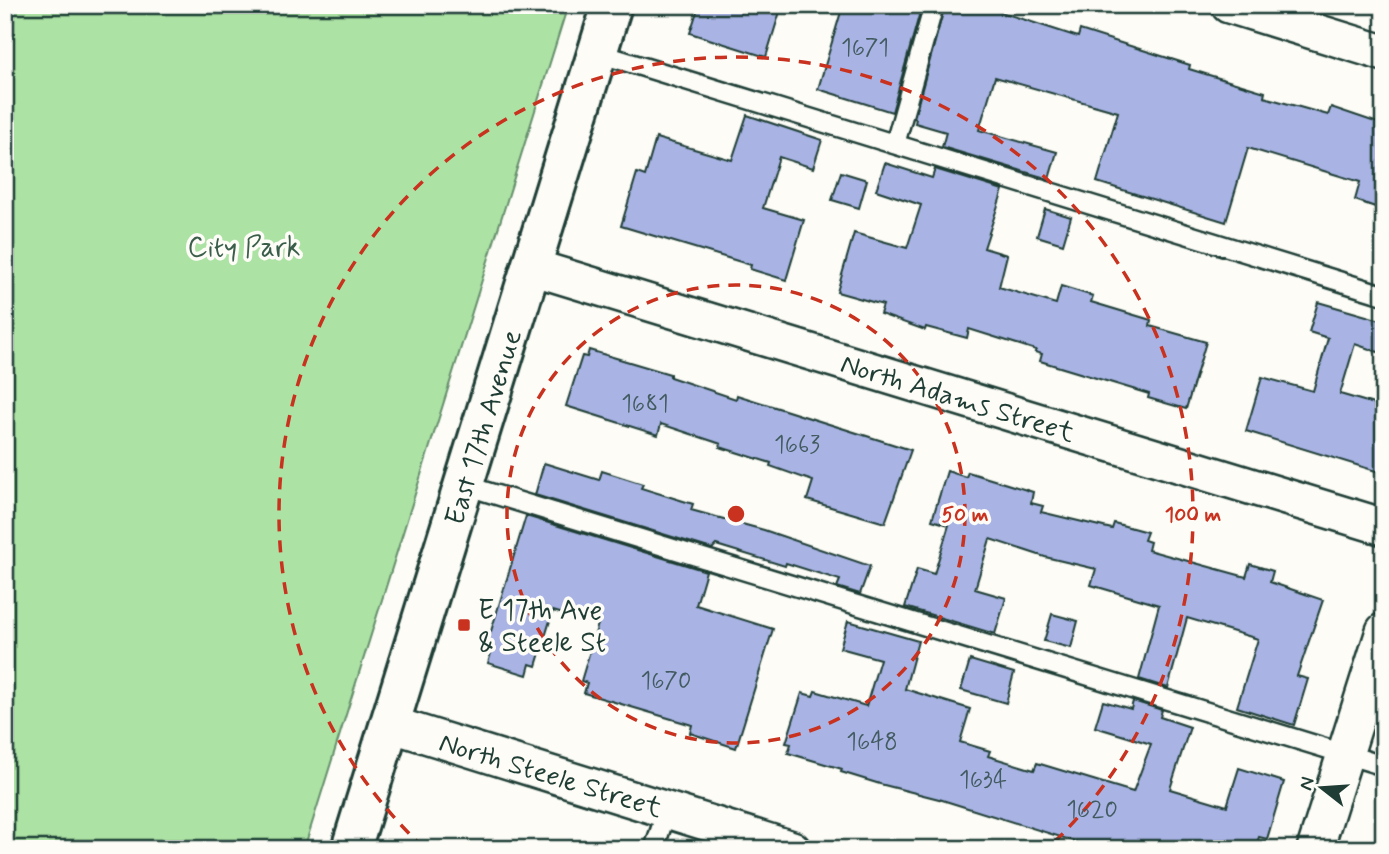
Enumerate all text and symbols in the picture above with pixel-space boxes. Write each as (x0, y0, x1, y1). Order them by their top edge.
house number: 1671 (841, 33, 889, 64)
park label: City Park (188, 230, 301, 267)
street label: East 17th Avenue (437, 326, 532, 530)
street label: North Adams Street (836, 346, 1079, 453)
house number: 1681 (621, 389, 669, 420)
house number: 1663 (774, 430, 820, 461)
text: 50 m (942, 501, 989, 529)
text: 100 m (1165, 501, 1221, 529)
centre of rings (724, 502, 748, 526)
place label: E 17th Ave & Steele St (478, 593, 606, 662)
marker: E 17th Ave & Steele St (456, 617, 472, 633)
house number: 1670 (641, 666, 691, 697)
street label: North Steele Street (434, 725, 667, 828)
house number: 1648 (846, 727, 898, 758)
north arrow (1288, 752, 1358, 822)
house number: 1634 (959, 765, 1007, 796)
text: N (1293, 774, 1321, 793)
house number: 1620 (1066, 795, 1118, 826)

